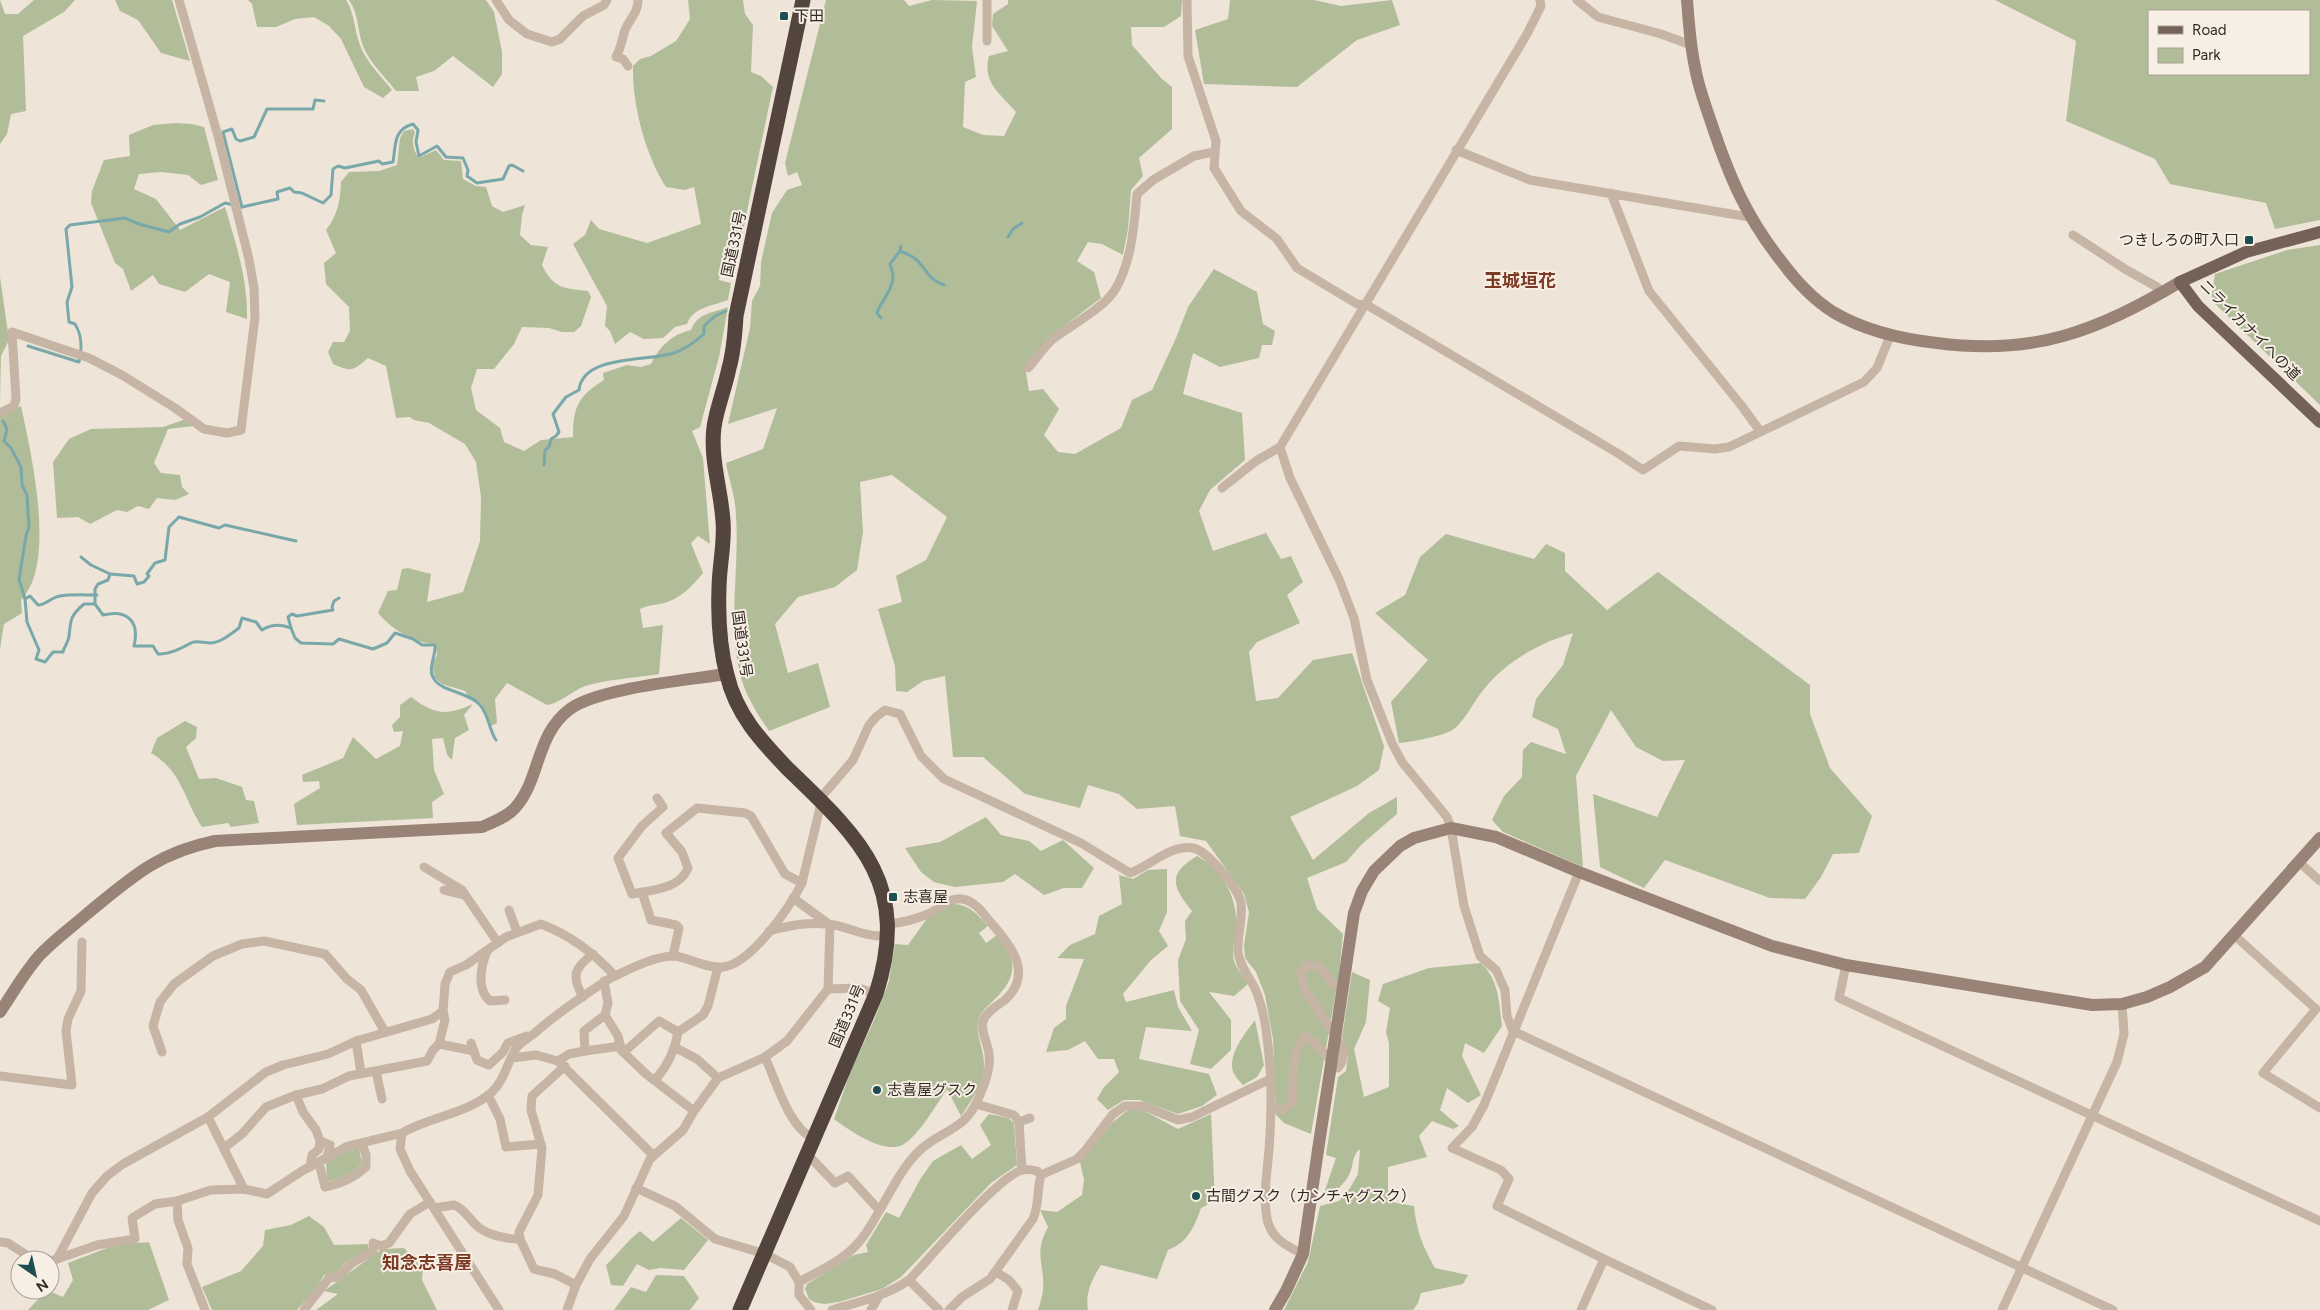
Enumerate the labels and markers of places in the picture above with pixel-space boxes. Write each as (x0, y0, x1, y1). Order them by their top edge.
place label: 下田 (794, 7, 824, 25)
marker: 下田 (778, 10, 790, 22)
place label: つきしろの町入口 (2119, 231, 2239, 249)
marker: つきしろの町入口 (2243, 234, 2255, 246)
place label: 志喜屋 (903, 888, 948, 906)
marker: 志喜屋 (887, 891, 899, 903)
place label: 志喜屋グスク (887, 1081, 977, 1099)
marker: 志喜屋グスク (871, 1084, 883, 1096)
place label: 古間グスク（カンチャグスク） (1206, 1187, 1416, 1205)
marker: 古間グスク（カンチャグスク） (1190, 1190, 1202, 1202)

